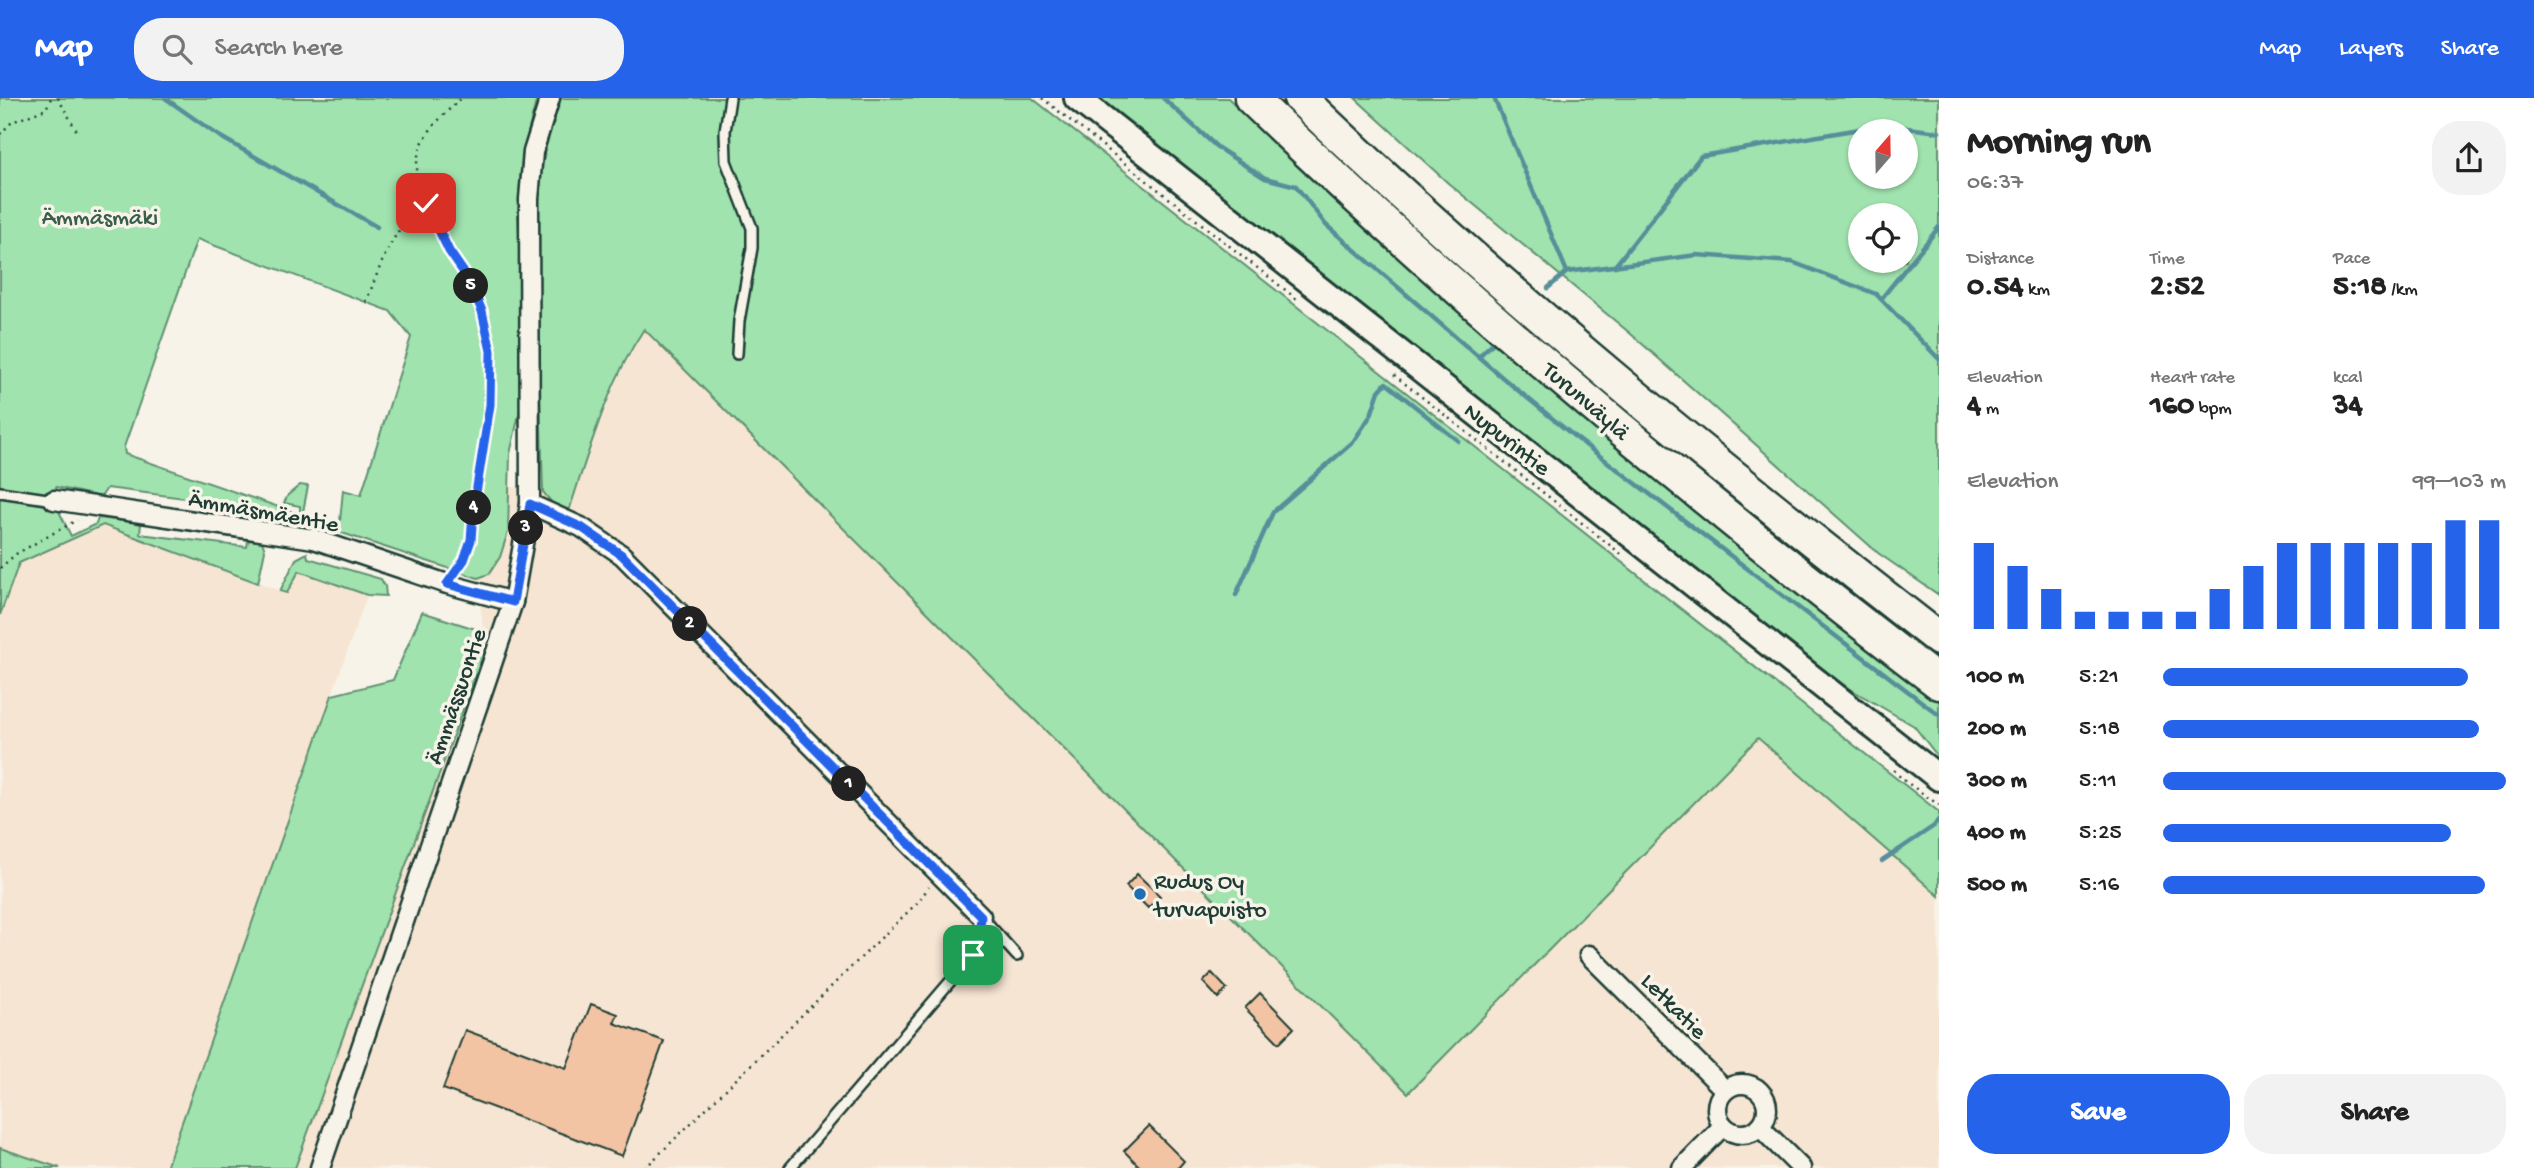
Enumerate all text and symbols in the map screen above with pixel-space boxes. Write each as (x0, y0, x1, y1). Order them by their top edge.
search box (134, 18, 624, 81)
text: Map (35, 30, 92, 68)
icon: search (158, 30, 196, 68)
text: Search here (214, 34, 343, 65)
text: Map (2259, 35, 2301, 64)
text: Layers (2339, 35, 2403, 64)
text: Share (2441, 35, 2499, 64)
north arrow (1848, 119, 1918, 189)
map controls (1848, 119, 1918, 273)
button: share (2432, 121, 2506, 195)
text: Morning run (1967, 122, 2151, 166)
text: 06:37 (1967, 170, 2023, 197)
pin (396, 173, 456, 233)
icon: check (407, 184, 445, 222)
button: locate (1848, 203, 1918, 273)
park label: Ämmäsmäki (42, 205, 158, 234)
text: Distance (1967, 248, 2034, 271)
text: Time (2150, 248, 2185, 271)
text: Pace (2333, 248, 2370, 271)
pin: 5 (454, 268, 489, 304)
text: 0.54 (1967, 271, 2023, 306)
text: 2:52 (2150, 271, 2205, 306)
text: 5:18 (2333, 271, 2387, 306)
text: 5 (466, 274, 476, 297)
text: km (2023, 279, 2050, 302)
text: /km (2387, 279, 2418, 302)
street label: Turunväylä (1534, 356, 1635, 449)
text: Elevation (1967, 367, 2043, 390)
text: Heart rate (2150, 367, 2235, 390)
text: kcal (2333, 367, 2363, 390)
text: 4 (1967, 390, 1981, 425)
text: 160 (2150, 390, 2194, 425)
text: 34 (2333, 390, 2363, 425)
street label: Nupurintie (1457, 398, 1556, 484)
text: m (1981, 398, 1999, 421)
text: bpm (2194, 398, 2232, 421)
text: Elevation (1967, 469, 2058, 496)
text: 99–103 m (2413, 469, 2506, 496)
street label: Ämmäsmäentie (186, 486, 341, 541)
pin: 4 (456, 490, 491, 526)
text: 4 (469, 496, 478, 519)
pin: 3 (508, 510, 544, 546)
text: 3 (521, 516, 530, 539)
pin: 2 (672, 606, 708, 642)
text: 2 (685, 612, 694, 635)
street label: Ämmässuontie (422, 625, 495, 769)
text: 100 m (1967, 664, 2024, 691)
text: 5:21 (2079, 664, 2119, 691)
text: 200 m (1967, 716, 2026, 743)
text: 5:18 (2079, 716, 2120, 743)
pin: 1 (832, 766, 866, 802)
text: 300 m (1967, 768, 2027, 795)
text: 5:11 (2079, 768, 2117, 795)
text: 1 (845, 772, 852, 795)
text: 400 m (1967, 820, 2026, 847)
text: 5:25 (2079, 820, 2122, 847)
place label: Rudus Oy turvapuisto (1152, 869, 1267, 926)
text: 500 m (1967, 872, 2027, 899)
text: 5:16 (2079, 872, 2119, 899)
marker: Rudus Oy turvapuisto (1132, 886, 1148, 902)
pin (943, 925, 1003, 985)
icon: arrive (954, 936, 992, 974)
street label: Letkatie (1633, 968, 1712, 1047)
button: Save (1967, 1074, 2230, 1154)
button: Share (2244, 1074, 2506, 1154)

